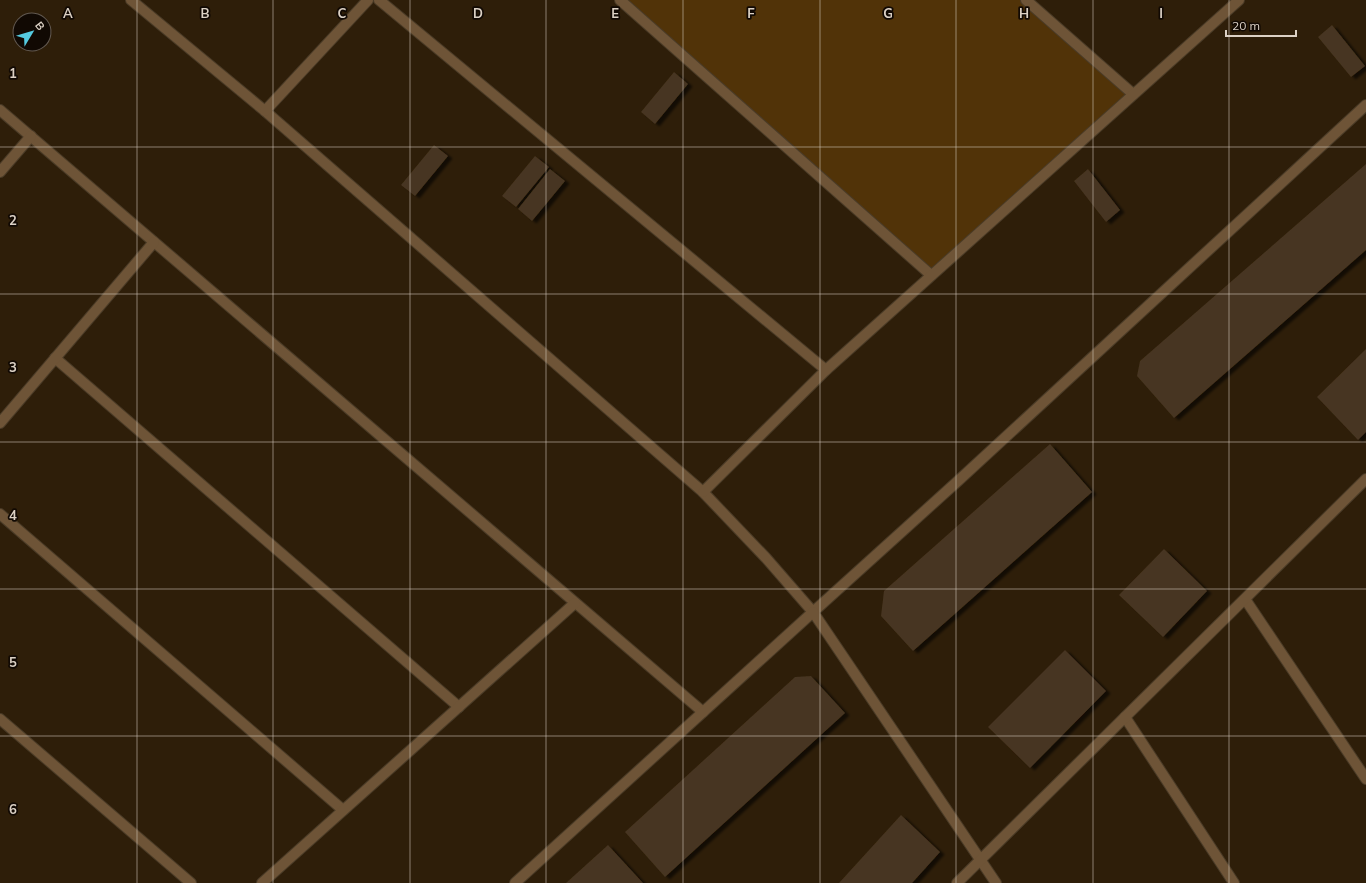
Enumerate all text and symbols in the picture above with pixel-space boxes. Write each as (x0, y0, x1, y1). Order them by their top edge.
text: A (63, 5, 73, 21)
text: B (201, 5, 210, 21)
text: C (338, 5, 347, 21)
text: D (473, 5, 483, 21)
text: E (611, 5, 619, 21)
text: F (747, 5, 755, 21)
text: G (883, 5, 893, 21)
text: H (1019, 5, 1029, 21)
text: I (1159, 5, 1163, 21)
north arrow (12, 12, 52, 52)
scale bar (1226, 12, 1296, 38)
text: 20 m (1232, 18, 1260, 33)
text: B (32, 19, 48, 33)
text: 1 (9, 65, 17, 81)
text: 2 (9, 212, 17, 228)
text: 3 (9, 359, 17, 375)
text: 4 (9, 507, 17, 523)
text: 5 (9, 654, 17, 670)
text: 6 (9, 801, 17, 817)

